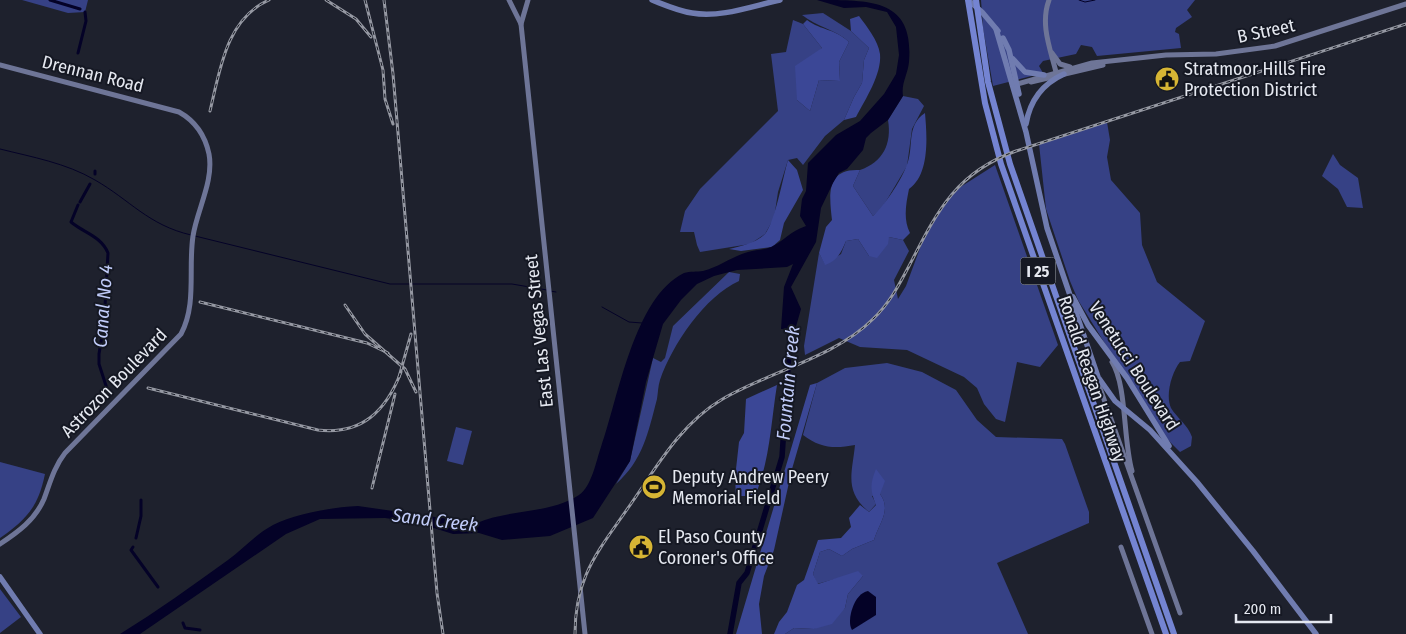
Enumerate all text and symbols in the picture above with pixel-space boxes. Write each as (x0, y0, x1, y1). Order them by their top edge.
street label: B Street (1235, 14, 1297, 48)
street label: Drennan Road (40, 51, 146, 97)
place label: Stratmoor Hills Fire Protection District (1184, 58, 1326, 101)
public building icon: Stratmoor Hills Fire Protection District (1154, 66, 1180, 92)
street label: East Las Vegas Street (520, 253, 558, 409)
road number: I 25 (1020, 258, 1056, 284)
water label: Canal No 4 (89, 264, 117, 348)
street label: Ronald Reagan Highway (1053, 293, 1131, 465)
street label: Venetucci Boulevard (1084, 297, 1184, 435)
street label: Astrozon Boulevard (57, 324, 171, 442)
water label: Fountain Creek (772, 325, 804, 441)
place label: Deputy Andrew Peery Memorial Field (672, 466, 829, 509)
sports icon: Deputy Andrew Peery Memorial Field (641, 474, 667, 500)
water label: Sand Creek (390, 503, 479, 537)
place label: El Paso County Coroner's Office (658, 526, 774, 569)
public building icon: El Paso County Coroner's Office (628, 534, 654, 560)
scale bar (1236, 592, 1331, 624)
text: 200 m (1244, 600, 1281, 618)

